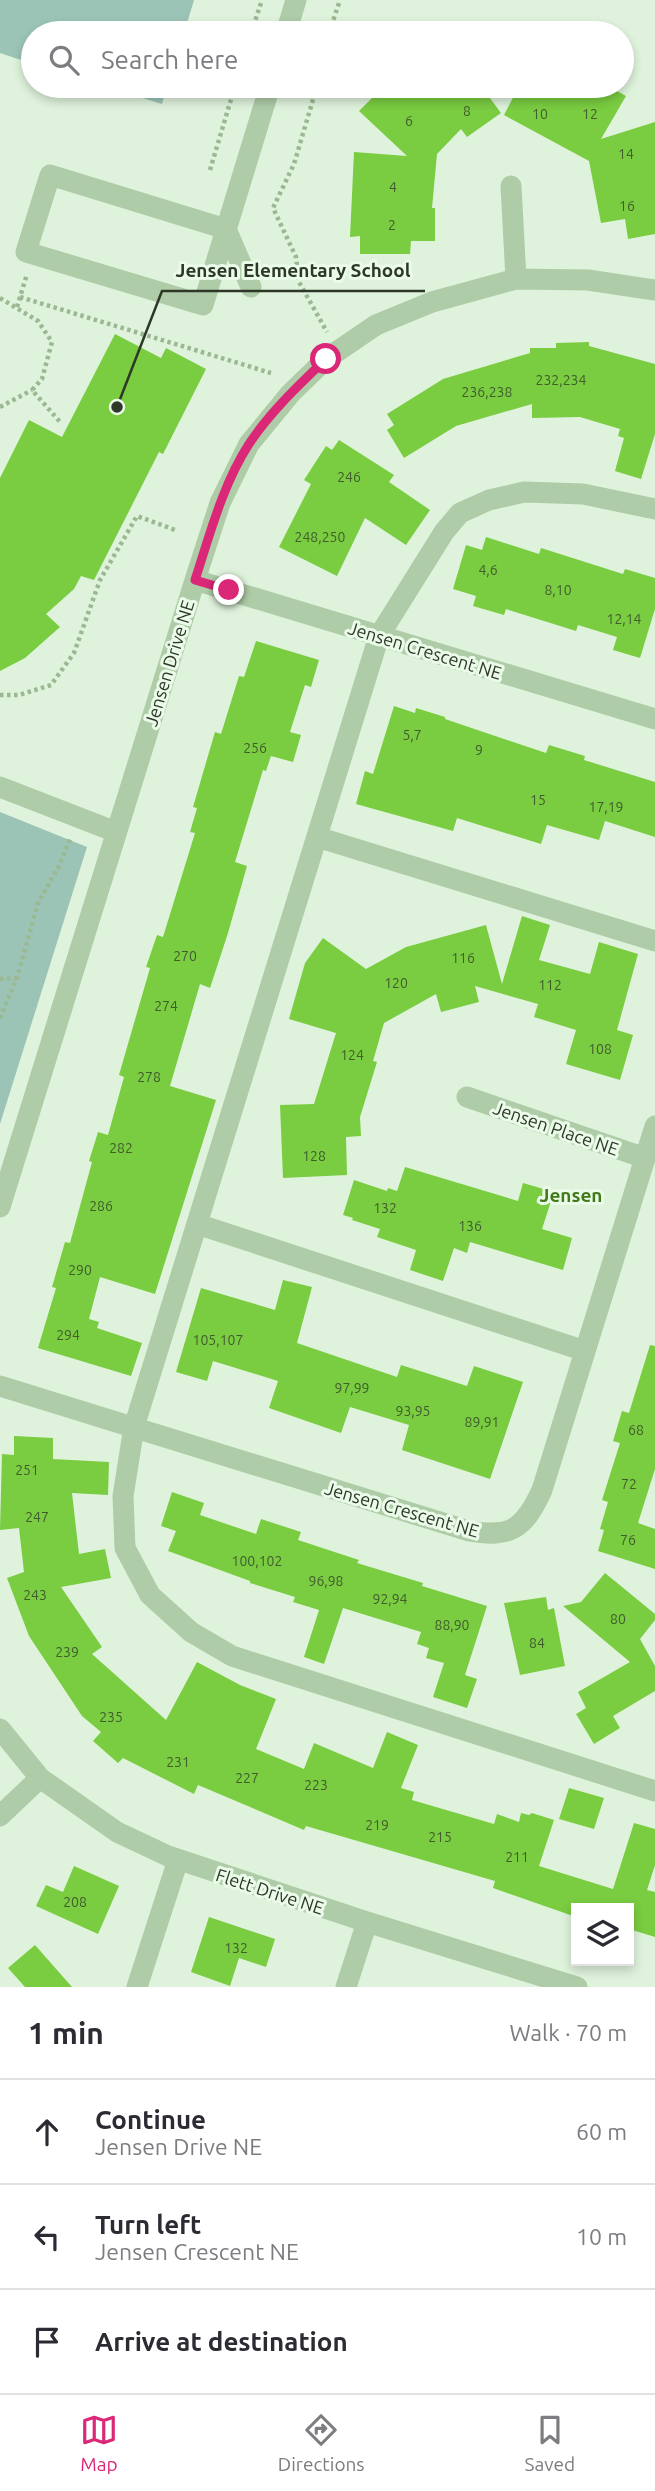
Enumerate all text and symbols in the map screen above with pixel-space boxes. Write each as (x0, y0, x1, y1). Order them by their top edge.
search box (21, 21, 634, 98)
icon: search (45, 41, 83, 79)
text: Search here (101, 45, 238, 74)
house number: 8 (463, 103, 471, 119)
house number: 10 (532, 106, 548, 122)
house number: 12 (582, 106, 598, 122)
house number: 6 (405, 113, 413, 129)
house number: 14 (618, 146, 634, 162)
house number: 4 (389, 179, 397, 195)
house number: 16 (619, 198, 635, 214)
house number: 2 (388, 217, 396, 233)
callout: Jensen Elementary School (162, 251, 425, 291)
text: Jensen Elementary School (176, 259, 411, 281)
route start (310, 343, 341, 374)
house number: 232,234 (536, 372, 587, 388)
house number: 236,238 (462, 384, 513, 400)
house number: 246 (337, 469, 361, 485)
house number: 248,250 (295, 529, 346, 545)
house number: 4,6 (478, 562, 498, 578)
route end (213, 574, 244, 605)
house number: 8,10 (544, 582, 572, 598)
street label: Jensen Drive NE (140, 598, 198, 728)
house number: 12,14 (606, 611, 642, 627)
street label: Jensen Crescent NE (346, 617, 504, 683)
house number: 5,7 (402, 727, 422, 743)
house number: 256 (243, 740, 267, 756)
house number: 9 (475, 742, 483, 758)
house number: 15 (530, 792, 546, 808)
house number: 17,19 (588, 799, 624, 815)
house number: 270 (173, 948, 197, 964)
house number: 116 (451, 950, 475, 966)
house number: 120 (384, 975, 408, 991)
house number: 112 (538, 977, 562, 993)
house number: 274 (154, 998, 178, 1014)
house number: 108 (588, 1041, 612, 1057)
house number: 124 (340, 1047, 364, 1063)
house number: 278 (137, 1069, 161, 1085)
street label: Jensen Place NE (491, 1097, 621, 1159)
house number: 282 (109, 1140, 133, 1156)
house number: 128 (302, 1148, 326, 1164)
district label: Jensen (540, 1184, 602, 1206)
house number: 286 (89, 1198, 113, 1214)
house number: 132 (373, 1200, 397, 1216)
house number: 136 (458, 1218, 482, 1234)
house number: 290 (68, 1262, 92, 1278)
house number: 294 (56, 1327, 80, 1343)
house number: 105,107 (193, 1332, 243, 1348)
house number: 97,99 (334, 1380, 370, 1396)
house number: 93,95 (395, 1403, 431, 1419)
house number: 89,91 (464, 1414, 500, 1430)
house number: 68 (628, 1422, 644, 1438)
house number: 251 (15, 1462, 39, 1478)
house number: 72 (621, 1476, 637, 1492)
street label: Jensen Crescent NE (323, 1477, 481, 1541)
house number: 247 (25, 1509, 49, 1525)
house number: 76 (620, 1532, 636, 1548)
house number: 100,102 (232, 1553, 282, 1569)
house number: 96,98 (308, 1573, 344, 1589)
house number: 243 (23, 1587, 47, 1603)
house number: 92,94 (372, 1591, 408, 1607)
house number: 80 (610, 1611, 626, 1627)
house number: 88,90 (434, 1617, 470, 1633)
house number: 84 (529, 1635, 545, 1651)
house number: 239 (55, 1644, 79, 1660)
house number: 235 (99, 1709, 123, 1725)
house number: 231 (166, 1754, 190, 1770)
house number: 227 (235, 1770, 259, 1786)
house number: 223 (304, 1777, 328, 1793)
house number: 219 (365, 1817, 389, 1833)
house number: 215 (428, 1829, 452, 1845)
house number: 211 (505, 1849, 529, 1865)
street label: Flett Drive NE (214, 1864, 326, 1918)
house number: 208 (63, 1894, 87, 1910)
map controls (571, 1903, 634, 1966)
button: layers (571, 1903, 634, 1966)
house number: 132 (224, 1940, 248, 1956)
text: 1 min (28, 2016, 104, 2050)
text: Walk · 70 m (509, 2020, 627, 2045)
text: Continue (95, 2105, 206, 2134)
icon: ahead (28, 2113, 66, 2151)
text: 60 m (576, 2119, 627, 2144)
text: Jensen Drive NE (95, 2134, 262, 2159)
text: Turn left (95, 2210, 201, 2239)
icon: left (28, 2218, 66, 2256)
text: 10 m (576, 2224, 627, 2249)
text: Jensen Crescent NE (95, 2239, 299, 2264)
icon: arrive (28, 2323, 66, 2361)
text: Arrive at destination (95, 2327, 348, 2356)
tab: Map (80, 2411, 118, 2475)
tab: Directions (278, 2411, 365, 2475)
tab: Saved (524, 2411, 575, 2475)

